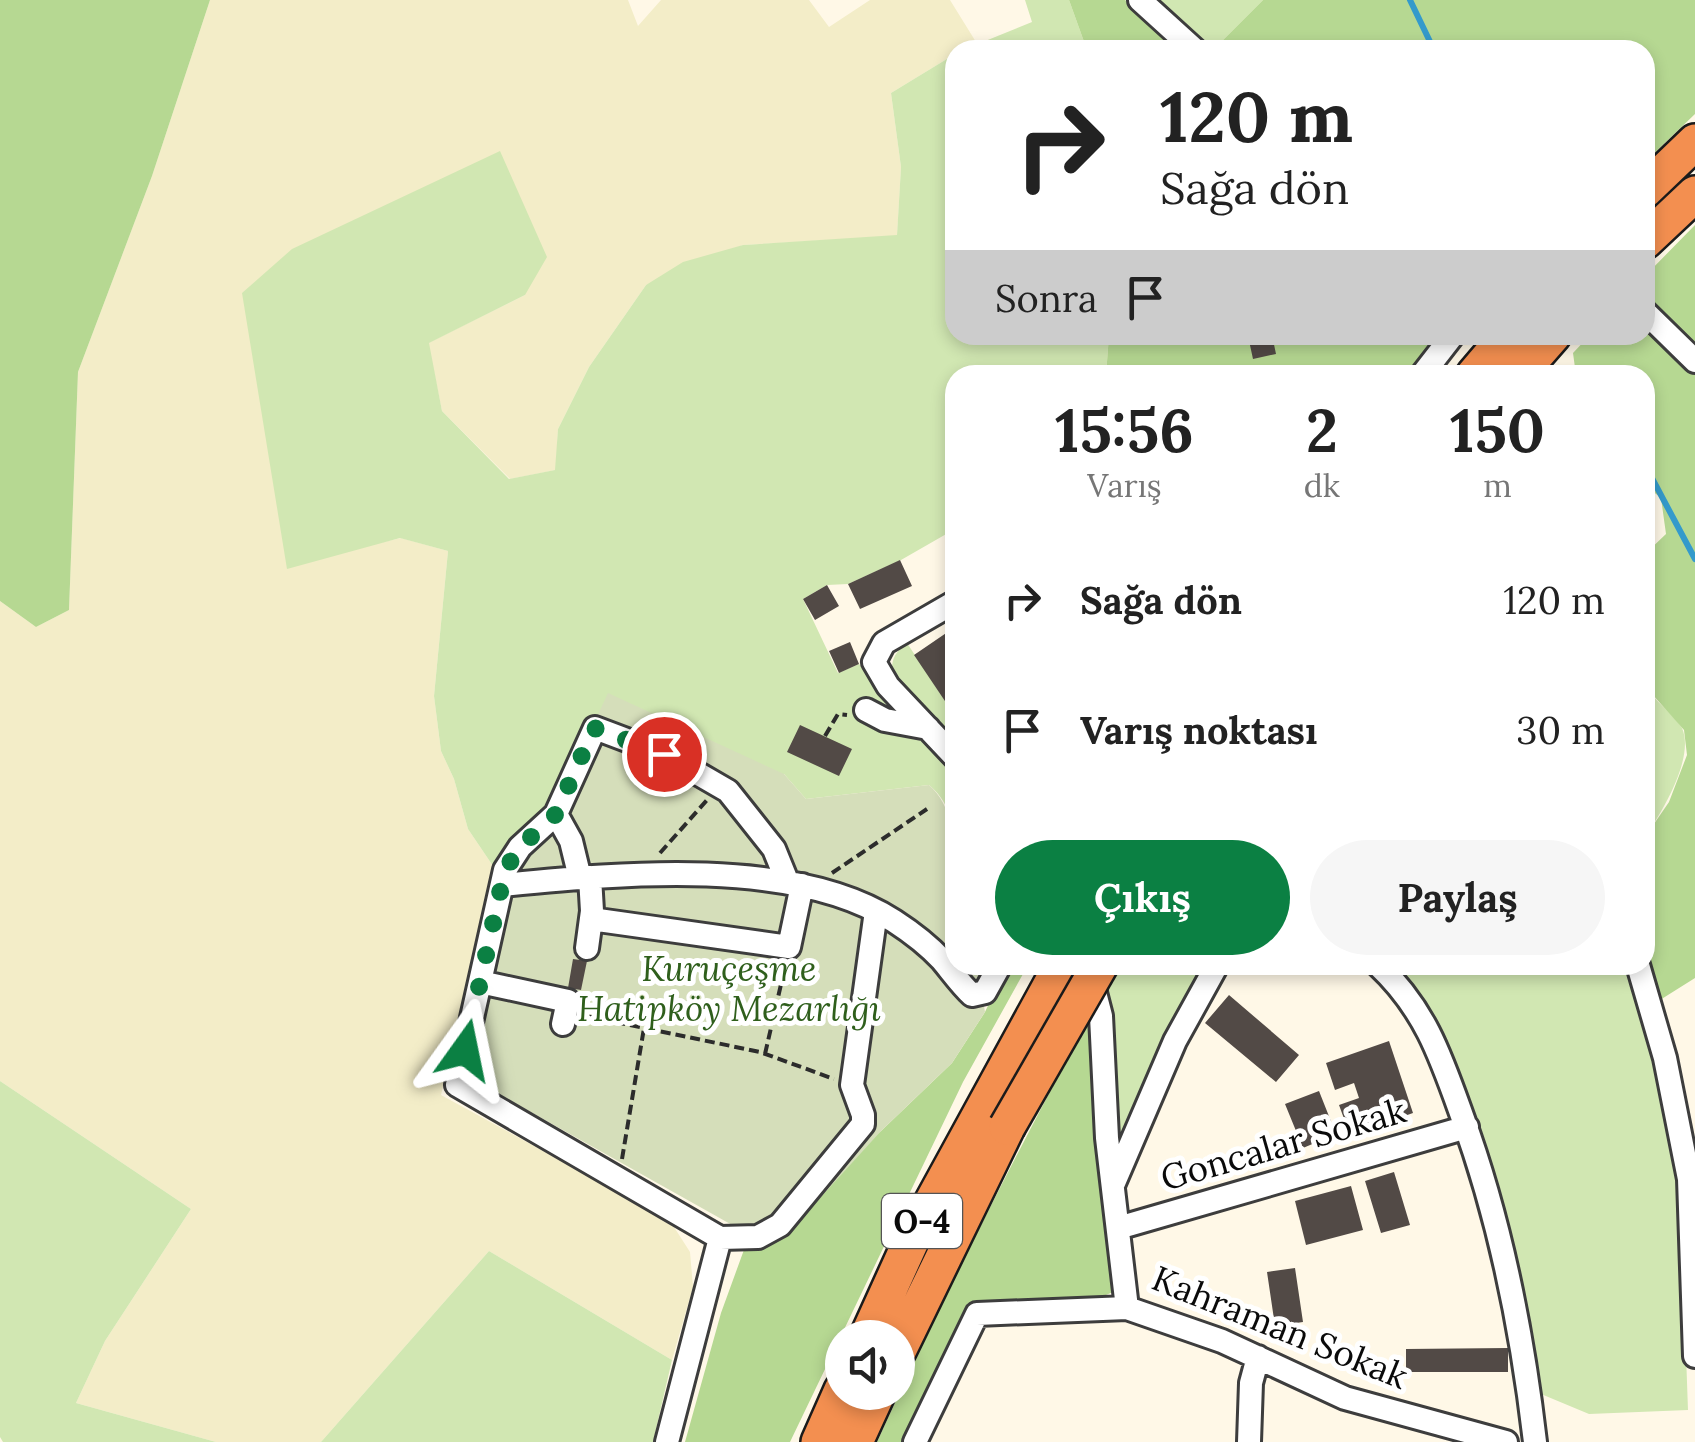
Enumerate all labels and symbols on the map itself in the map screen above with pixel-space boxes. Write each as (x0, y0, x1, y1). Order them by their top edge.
pin (622, 712, 707, 797)
park label: Kuruçeşme Hatipköy Mezarlığı (577, 946, 881, 1031)
position arrow (413, 998, 517, 1102)
street label: Goncalar Sokak (1155, 1087, 1411, 1200)
road number: O-4 (882, 1194, 962, 1248)
street label: Kahraman Sokak (1146, 1255, 1415, 1399)

